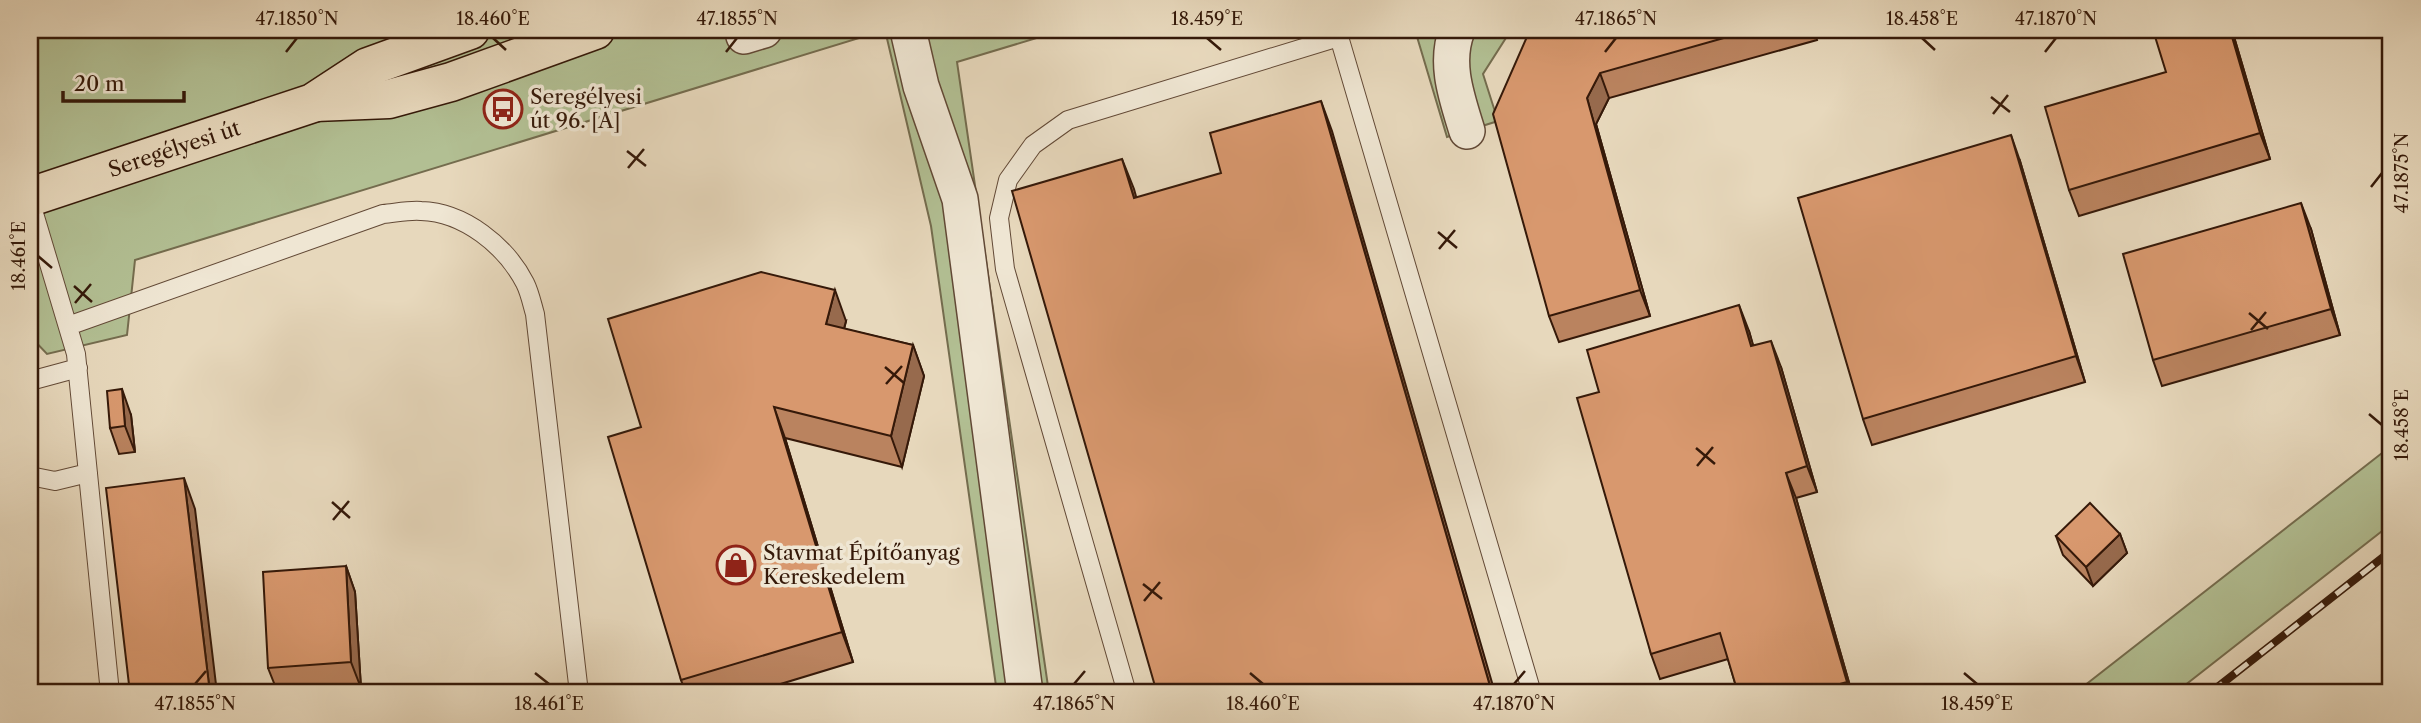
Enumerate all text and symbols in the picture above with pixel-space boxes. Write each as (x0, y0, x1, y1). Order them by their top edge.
text: 47.1850°N (255, 8, 339, 30)
text: 18.460°E (456, 8, 530, 30)
text: 47.1855°N (696, 8, 778, 30)
text: 18.459°E (1171, 8, 1243, 30)
text: 47.1865°N (1575, 8, 1657, 30)
text: 18.458°E (1886, 8, 1958, 30)
text: 47.1870°N (2015, 8, 2097, 30)
scale bar (63, 60, 184, 104)
text: 20 m (74, 71, 125, 96)
place label: Seregélyesi út 96. [A] (530, 84, 642, 133)
bus stop icon: Seregélyesi út 96. [A] (482, 88, 524, 130)
street label: Seregélyesi út (105, 115, 244, 182)
text: 47.1875°N (2391, 132, 2413, 213)
text: 18.461°E (8, 221, 30, 291)
text: 18.458°E (2391, 389, 2413, 461)
place label: Stavmat Építőanyag Kereskedelem (763, 540, 961, 589)
shop icon: Stavmat Építőanyag Kereskedelem (715, 544, 757, 586)
text: 47.1855°N (154, 693, 236, 715)
text: 18.461°E (514, 693, 584, 715)
text: 47.1865°N (1033, 693, 1115, 715)
text: 18.460°E (1226, 693, 1300, 715)
text: 47.1870°N (1473, 693, 1555, 715)
text: 18.459°E (1941, 693, 2013, 715)

